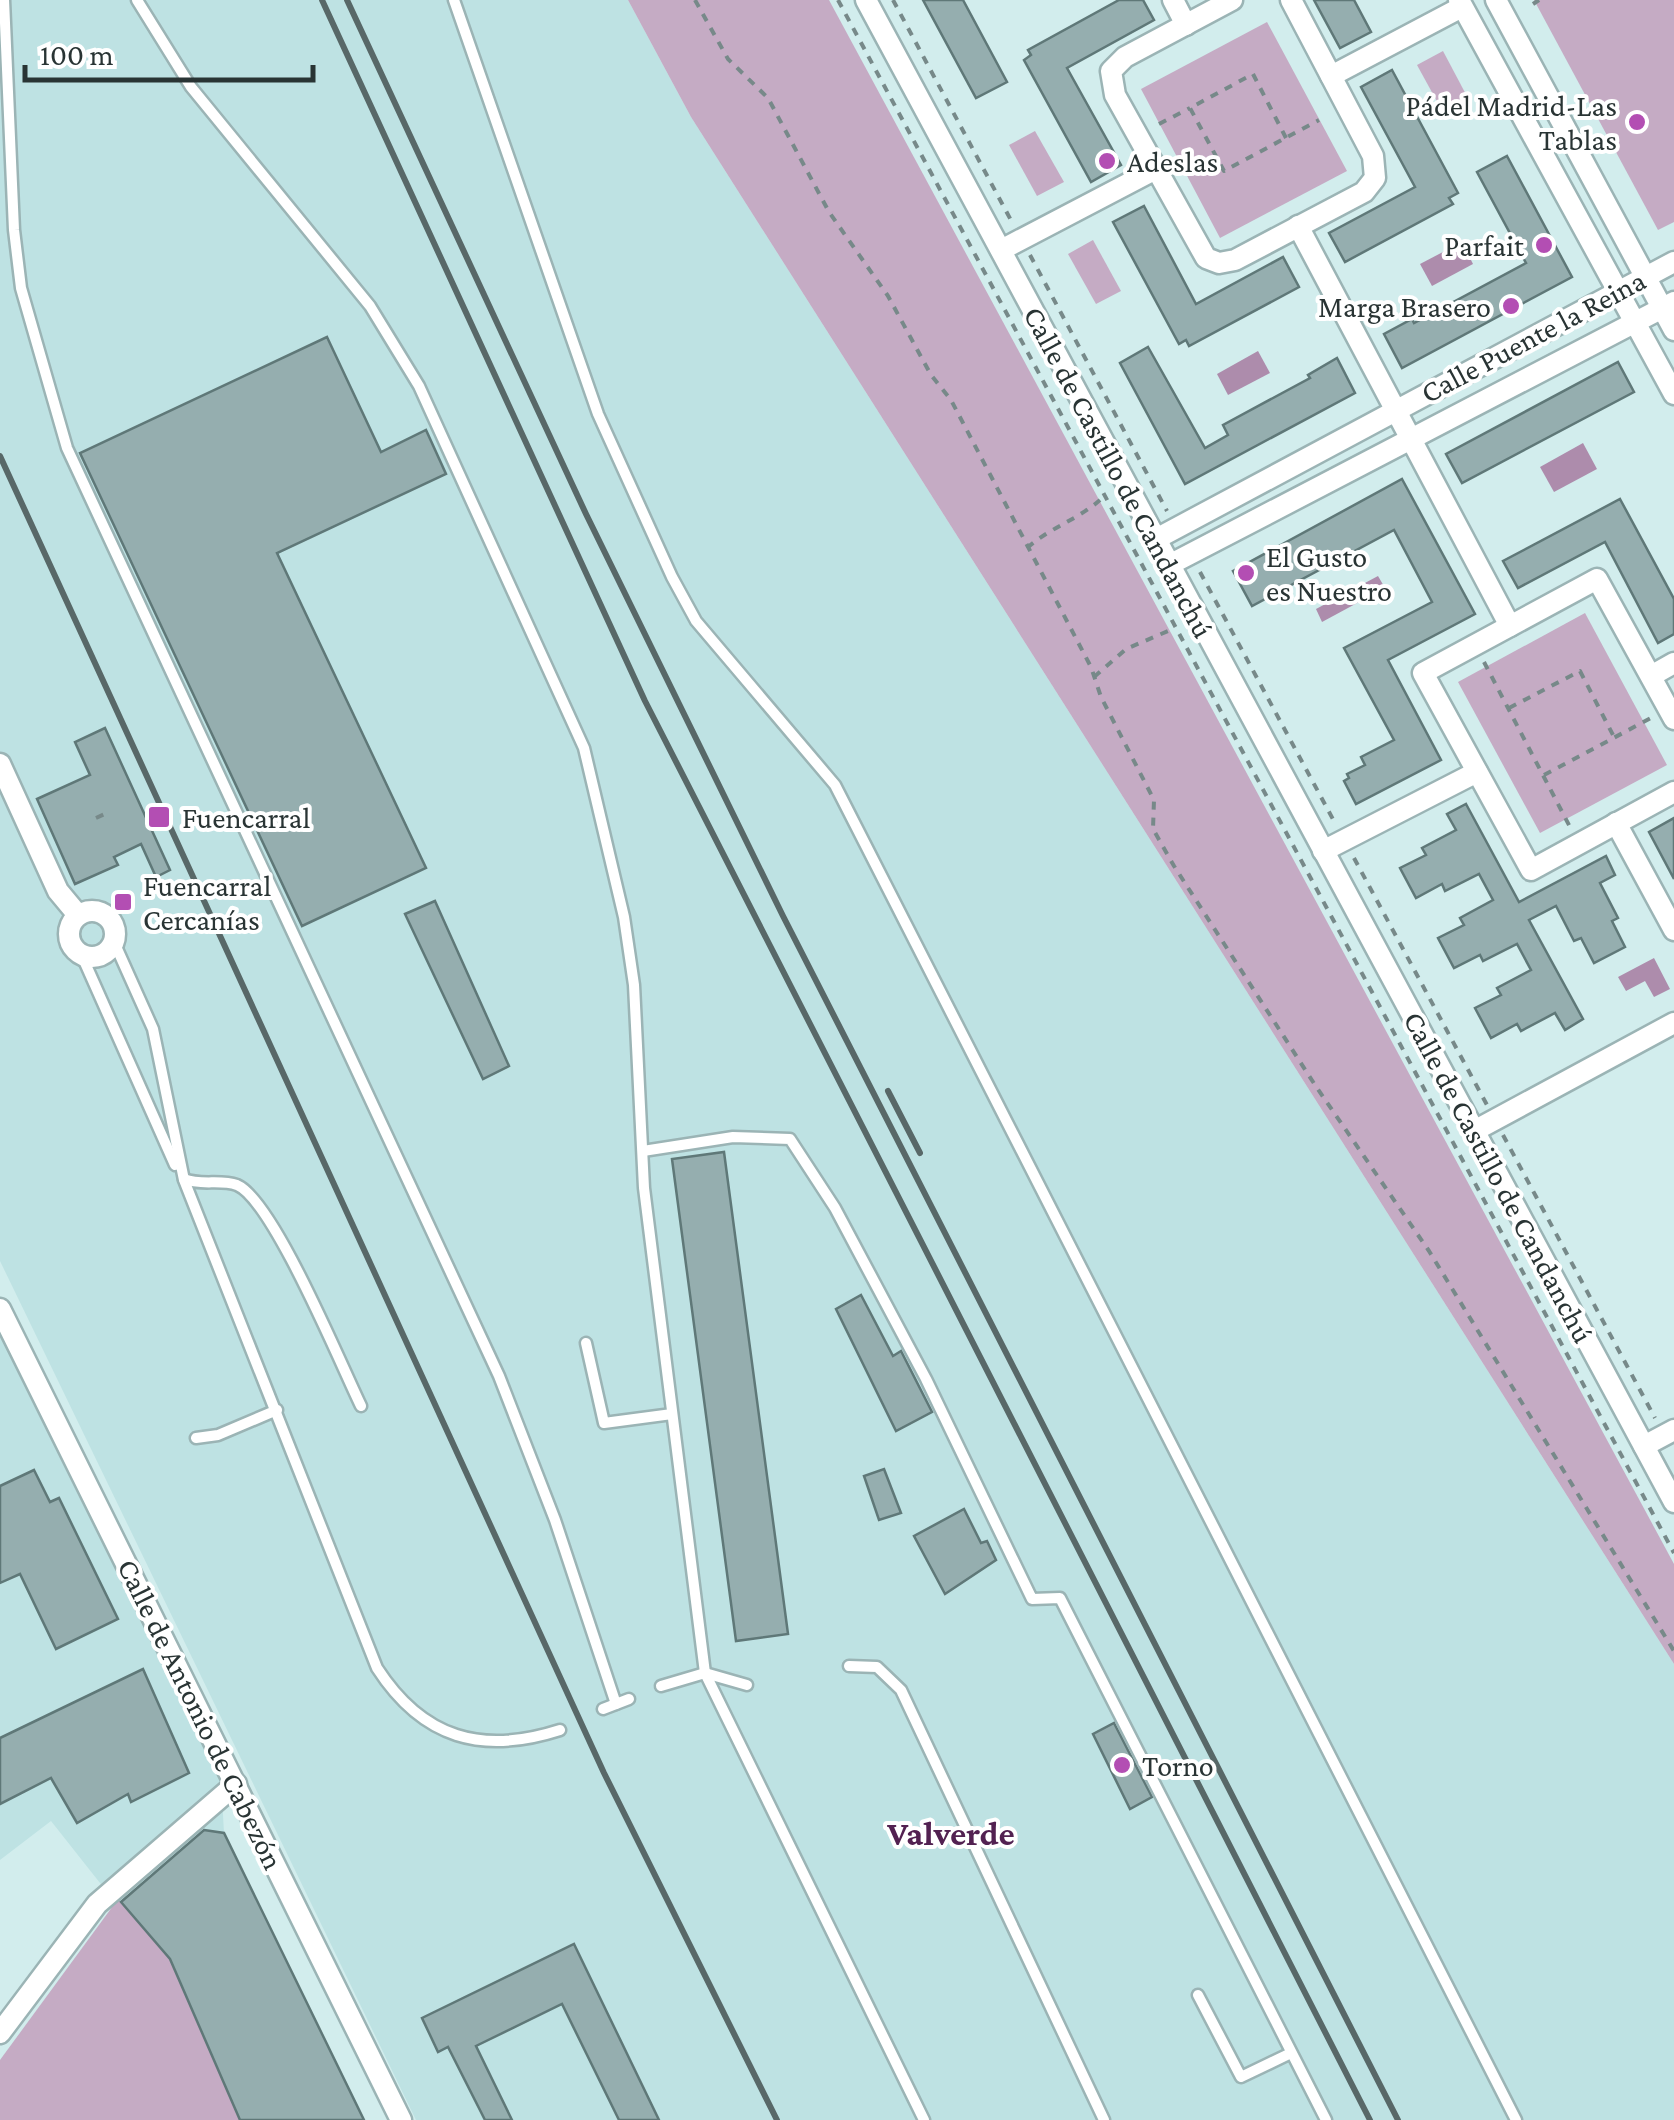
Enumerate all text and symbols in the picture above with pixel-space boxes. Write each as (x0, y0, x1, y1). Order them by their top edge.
scale bar (25, 20, 312, 82)
text: 100 m (40, 38, 114, 71)
place label: Pádel Madrid-Las Tablas (1406, 89, 1617, 156)
marker: Pádel Madrid-Las Tablas (1626, 111, 1648, 133)
place label: Adeslas (1127, 145, 1218, 178)
marker: Adeslas (1096, 150, 1118, 172)
place label: Parfait (1444, 229, 1525, 262)
marker: Parfait (1533, 234, 1555, 256)
street label: Calle Puente la Reina (1415, 263, 1651, 409)
place label: Marga Brasero (1318, 290, 1491, 324)
marker: Marga Brasero (1500, 295, 1522, 317)
street label: Calle de Castillo de Candanchú (1018, 301, 1220, 643)
place label: El Gusto es Nuestro (1266, 540, 1392, 607)
marker: El Gusto es Nuestro (1235, 562, 1257, 584)
place label: Fuencarral (182, 801, 310, 834)
marker: Fuencarral (146, 804, 172, 830)
place label: Fuencarral Cercanías (143, 869, 271, 936)
marker: Fuencarral Cercanías (112, 891, 134, 913)
street label: Calle de Castillo de Candanchú (1398, 1006, 1600, 1348)
street label: Calle de Antonio de Cabezón (111, 1553, 291, 1875)
place label: Torno (1142, 1749, 1214, 1782)
marker: Torno (1111, 1754, 1133, 1776)
district label: Valverde (886, 1814, 1015, 1853)

